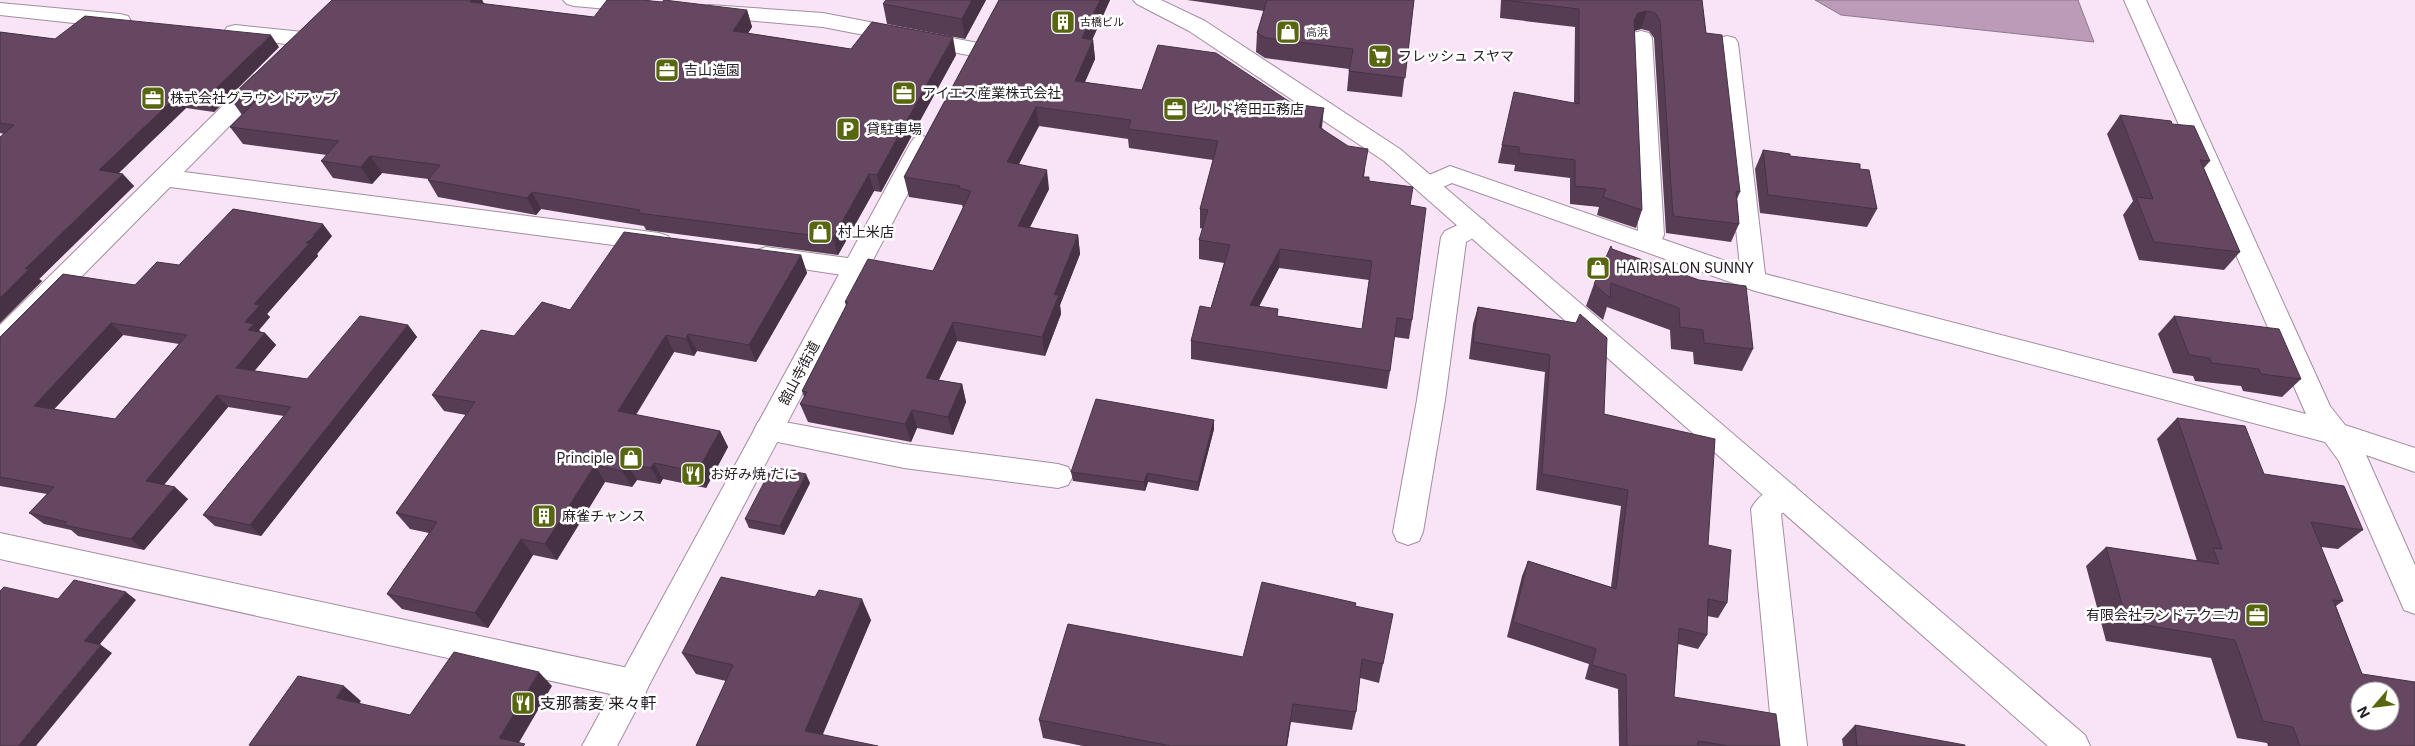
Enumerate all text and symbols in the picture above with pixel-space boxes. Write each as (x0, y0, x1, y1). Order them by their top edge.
building icon: 古橋ビル (1050, 9, 1076, 35)
place label: 古橋ビル (1080, 15, 1124, 29)
shop icon: 高浜 (1275, 19, 1301, 45)
place label: 高浜 (1306, 25, 1328, 39)
supermarket icon: フレッシュ スヤマ (1367, 43, 1393, 69)
place label: フレッシュ スヤマ (1398, 47, 1514, 64)
office icon: 吉山造園 (654, 57, 680, 83)
place label: 吉山造園 (684, 61, 740, 78)
office icon: アイエス産業株式会社 (891, 80, 917, 106)
place label: アイエス産業株式会社 (922, 84, 1061, 101)
office icon: 株式会社グラウンドアップ (140, 85, 166, 111)
place label: 株式会社グラウンドアップ (170, 89, 338, 106)
office icon: ビルド袴田工務店 (1162, 96, 1188, 122)
place label: ビルド袴田工務店 (1192, 100, 1304, 117)
parking icon: 貸駐車場 (835, 116, 861, 142)
place label: 貸駐車場 (866, 120, 922, 137)
shop icon: 村上米店 (807, 219, 833, 245)
place label: 村上米店 (838, 223, 894, 240)
shop icon: HAIR SALON SUNNY (1585, 255, 1611, 281)
place label: HAIR SALON SUNNY (1616, 259, 1755, 276)
street label: 舘山寺街道 (775, 338, 822, 408)
shop icon: Principle (618, 445, 644, 471)
place label: Principle (556, 449, 614, 466)
restaurant icon: お好み焼 たに (680, 461, 706, 487)
place label: お好み焼 たに (710, 465, 798, 482)
building icon: 麻雀チャンス (531, 503, 557, 529)
place label: 麻雀チャンス (562, 507, 646, 524)
office icon: 有限会社ランドテクニカ (2244, 602, 2270, 628)
place label: 有限会社ランドテクニカ (2086, 606, 2240, 623)
north arrow (2350, 681, 2400, 731)
restaurant icon: 支那蕎麦 来々軒 (510, 690, 536, 716)
place label: 支那蕎麦 来々軒 (540, 693, 657, 713)
text: N (2353, 704, 2373, 721)

